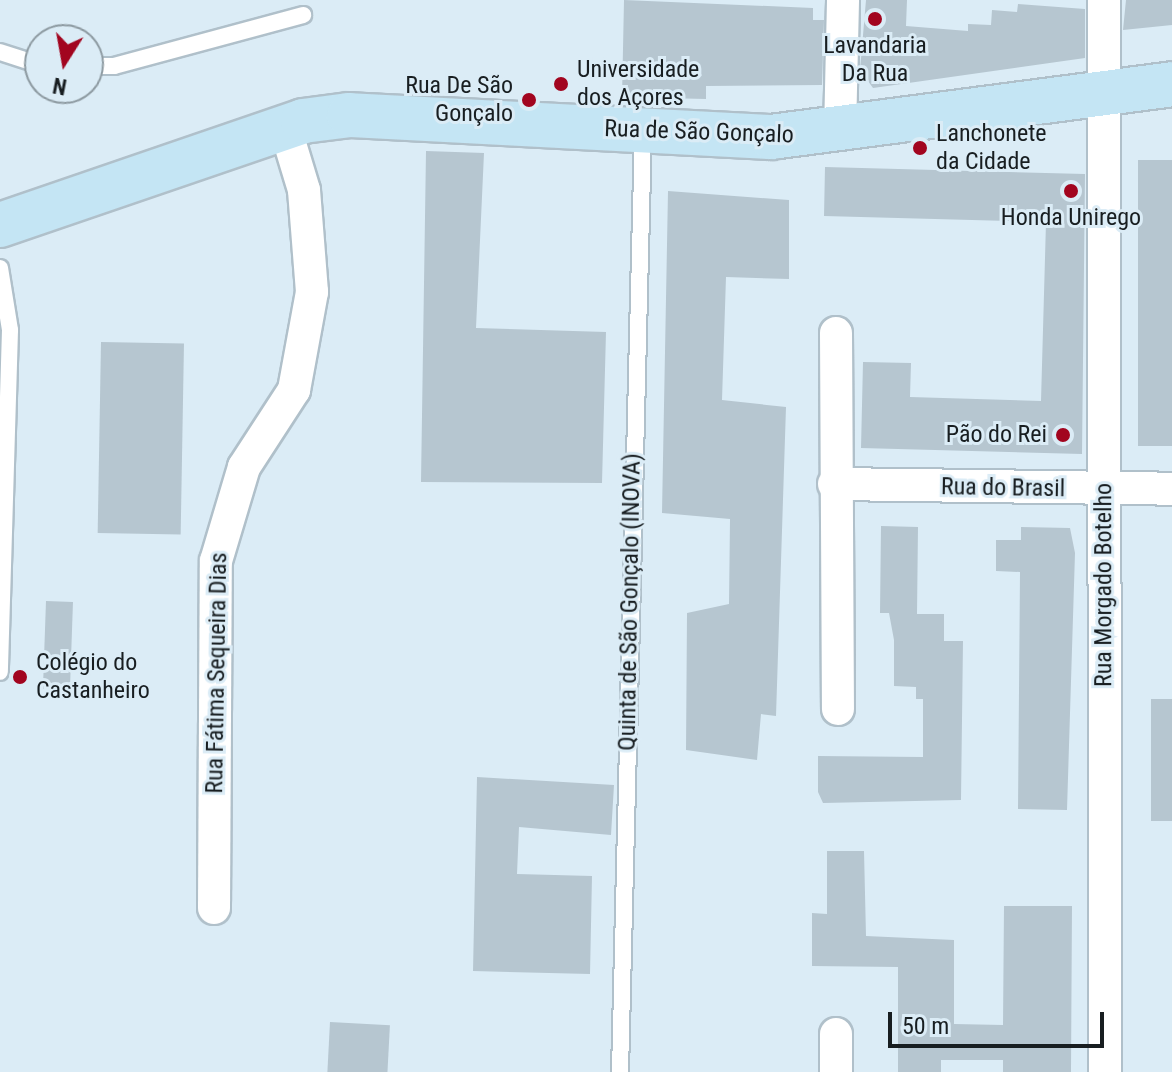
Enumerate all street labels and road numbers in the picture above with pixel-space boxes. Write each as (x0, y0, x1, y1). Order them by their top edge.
street label: Rua de São Gonçalo (604, 114, 794, 150)
street label: Quinta de São Gonçalo (INOVA) (613, 453, 647, 751)
street label: Rua do Brasil (941, 473, 1065, 503)
street label: Rua Morgado Botelho (1090, 483, 1118, 687)
street label: Rua Fátima Sequeira Dias (200, 552, 234, 794)

